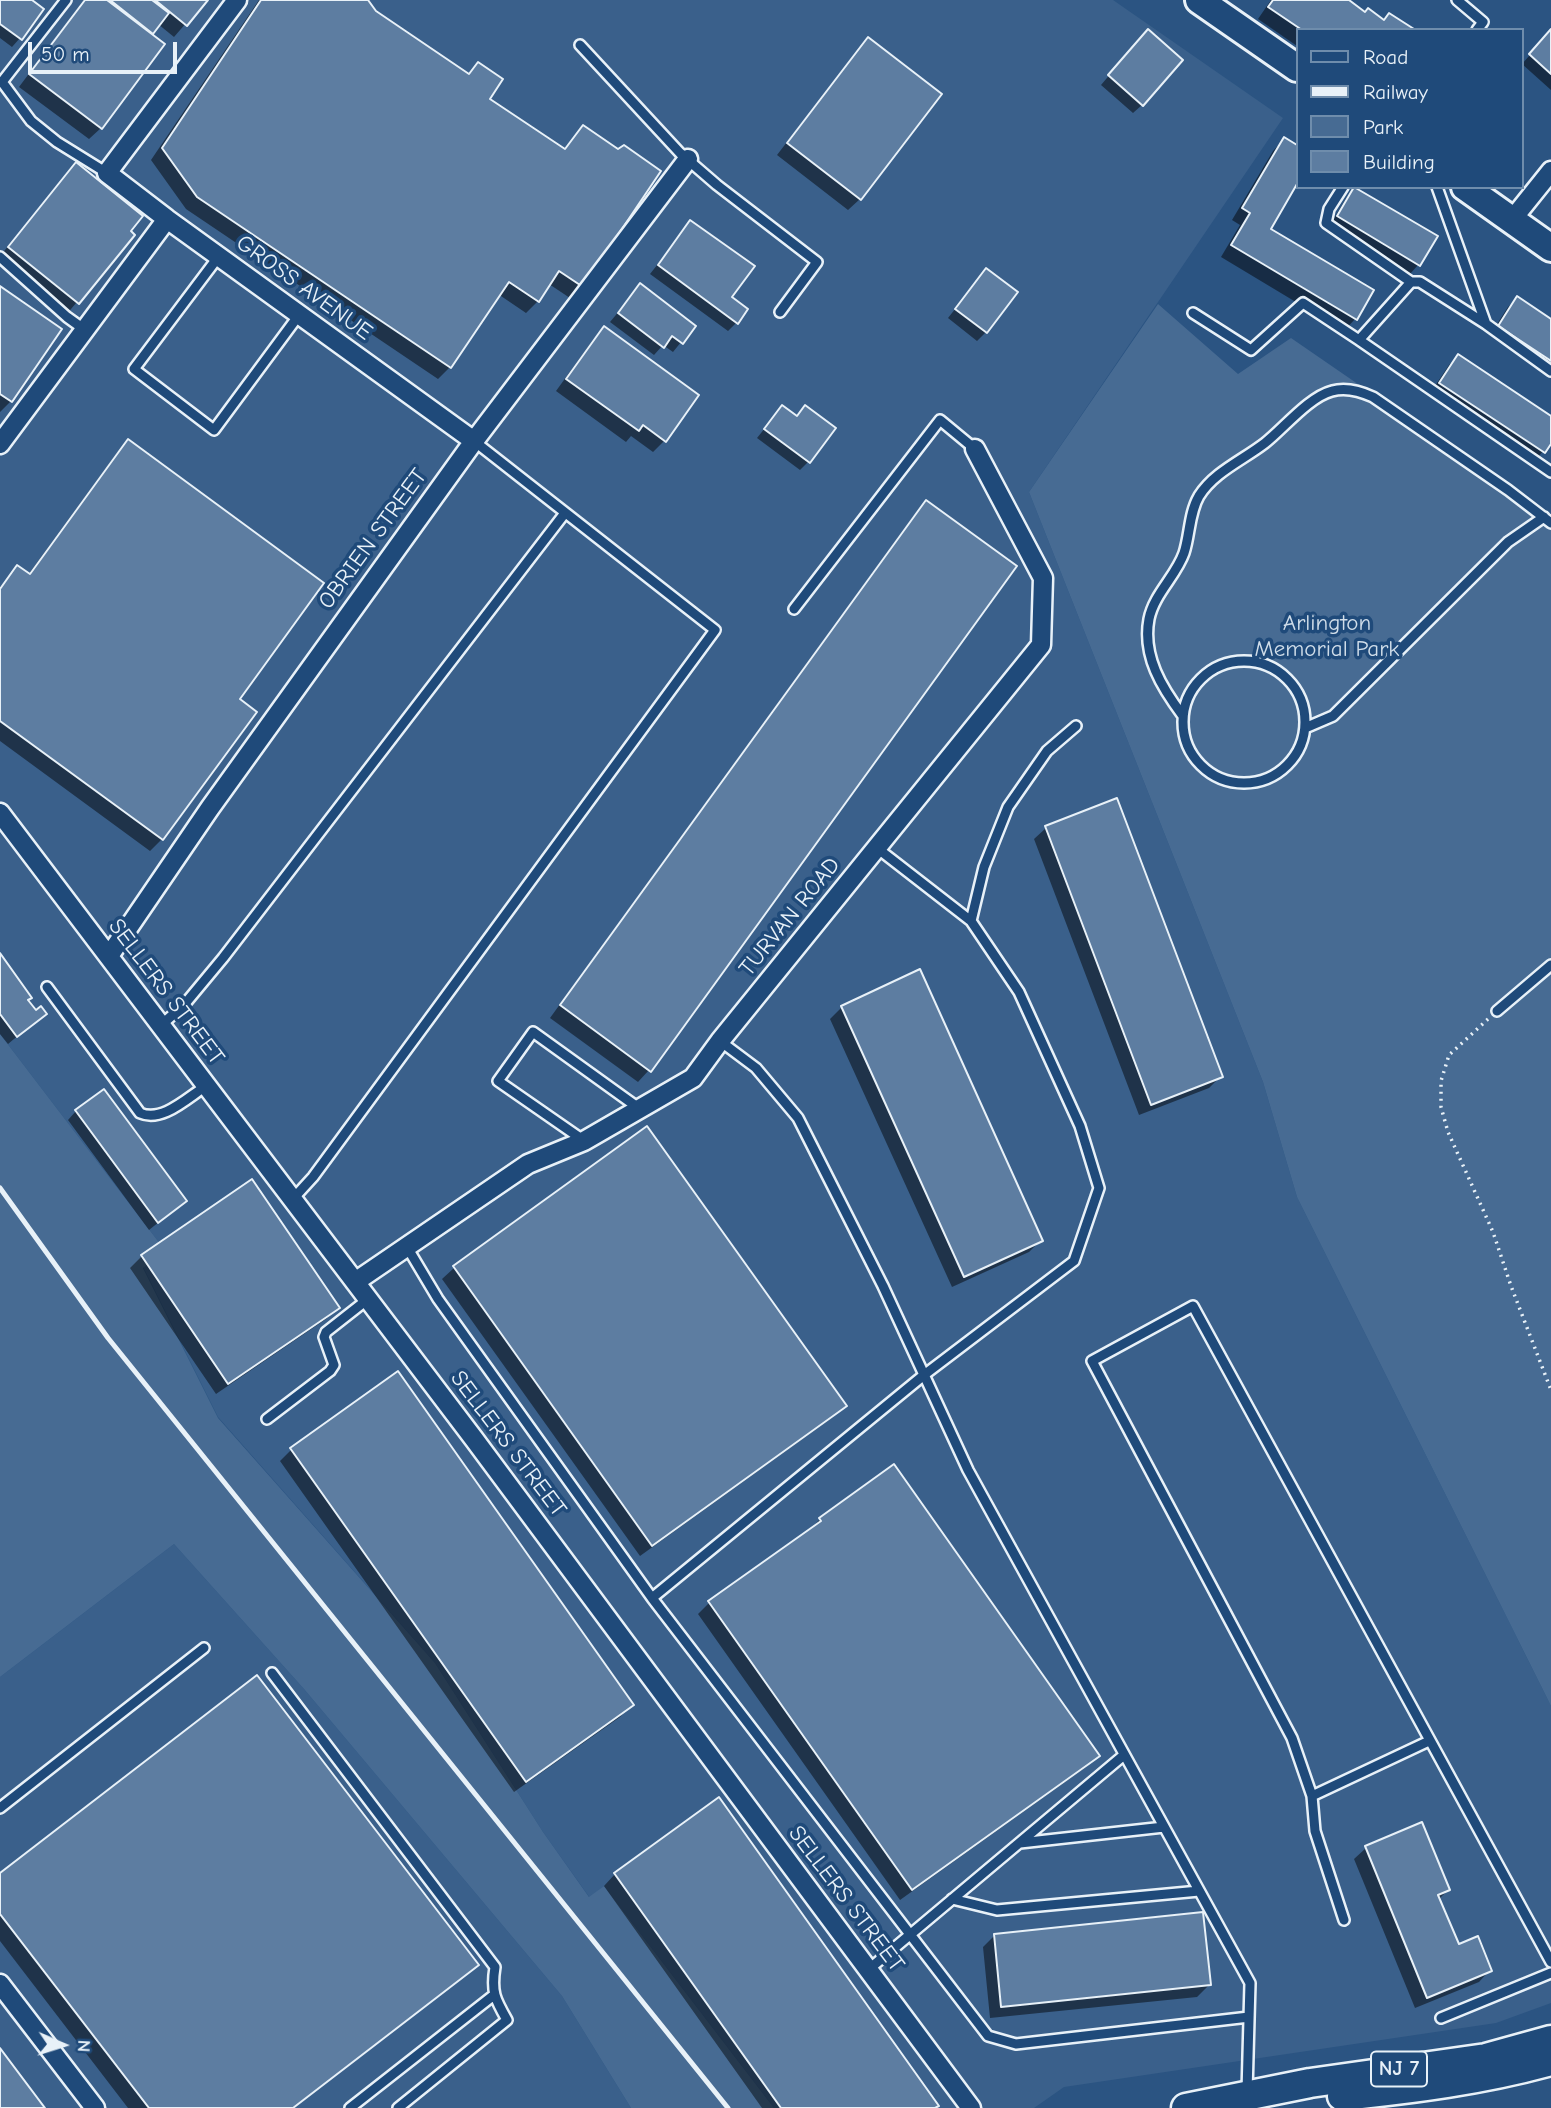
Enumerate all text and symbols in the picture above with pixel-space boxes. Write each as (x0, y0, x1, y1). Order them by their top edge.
scale bar (32, 28, 180, 72)
legend (1296, 28, 1523, 189)
text: 50 m (41, 42, 90, 66)
text: Road (1363, 45, 1408, 69)
text: Railway (1363, 80, 1428, 104)
text: Park (1363, 115, 1403, 139)
text: Building (1363, 150, 1435, 174)
street label: GROSS AVENUE (231, 229, 377, 347)
street label: OBRIEN STREET (313, 463, 433, 615)
park label: Arlington Memorial Park (1255, 609, 1399, 663)
street label: TURVAN ROAD (734, 852, 846, 982)
street label: SELLERS STREET (102, 914, 230, 1070)
street label: SELLERS STREET (444, 1366, 572, 1522)
street label: SELLERS STREET (782, 1821, 910, 1977)
north arrow (28, 2010, 98, 2080)
text: N (73, 2039, 95, 2053)
road number: NJ 7 (1371, 2052, 1427, 2086)

